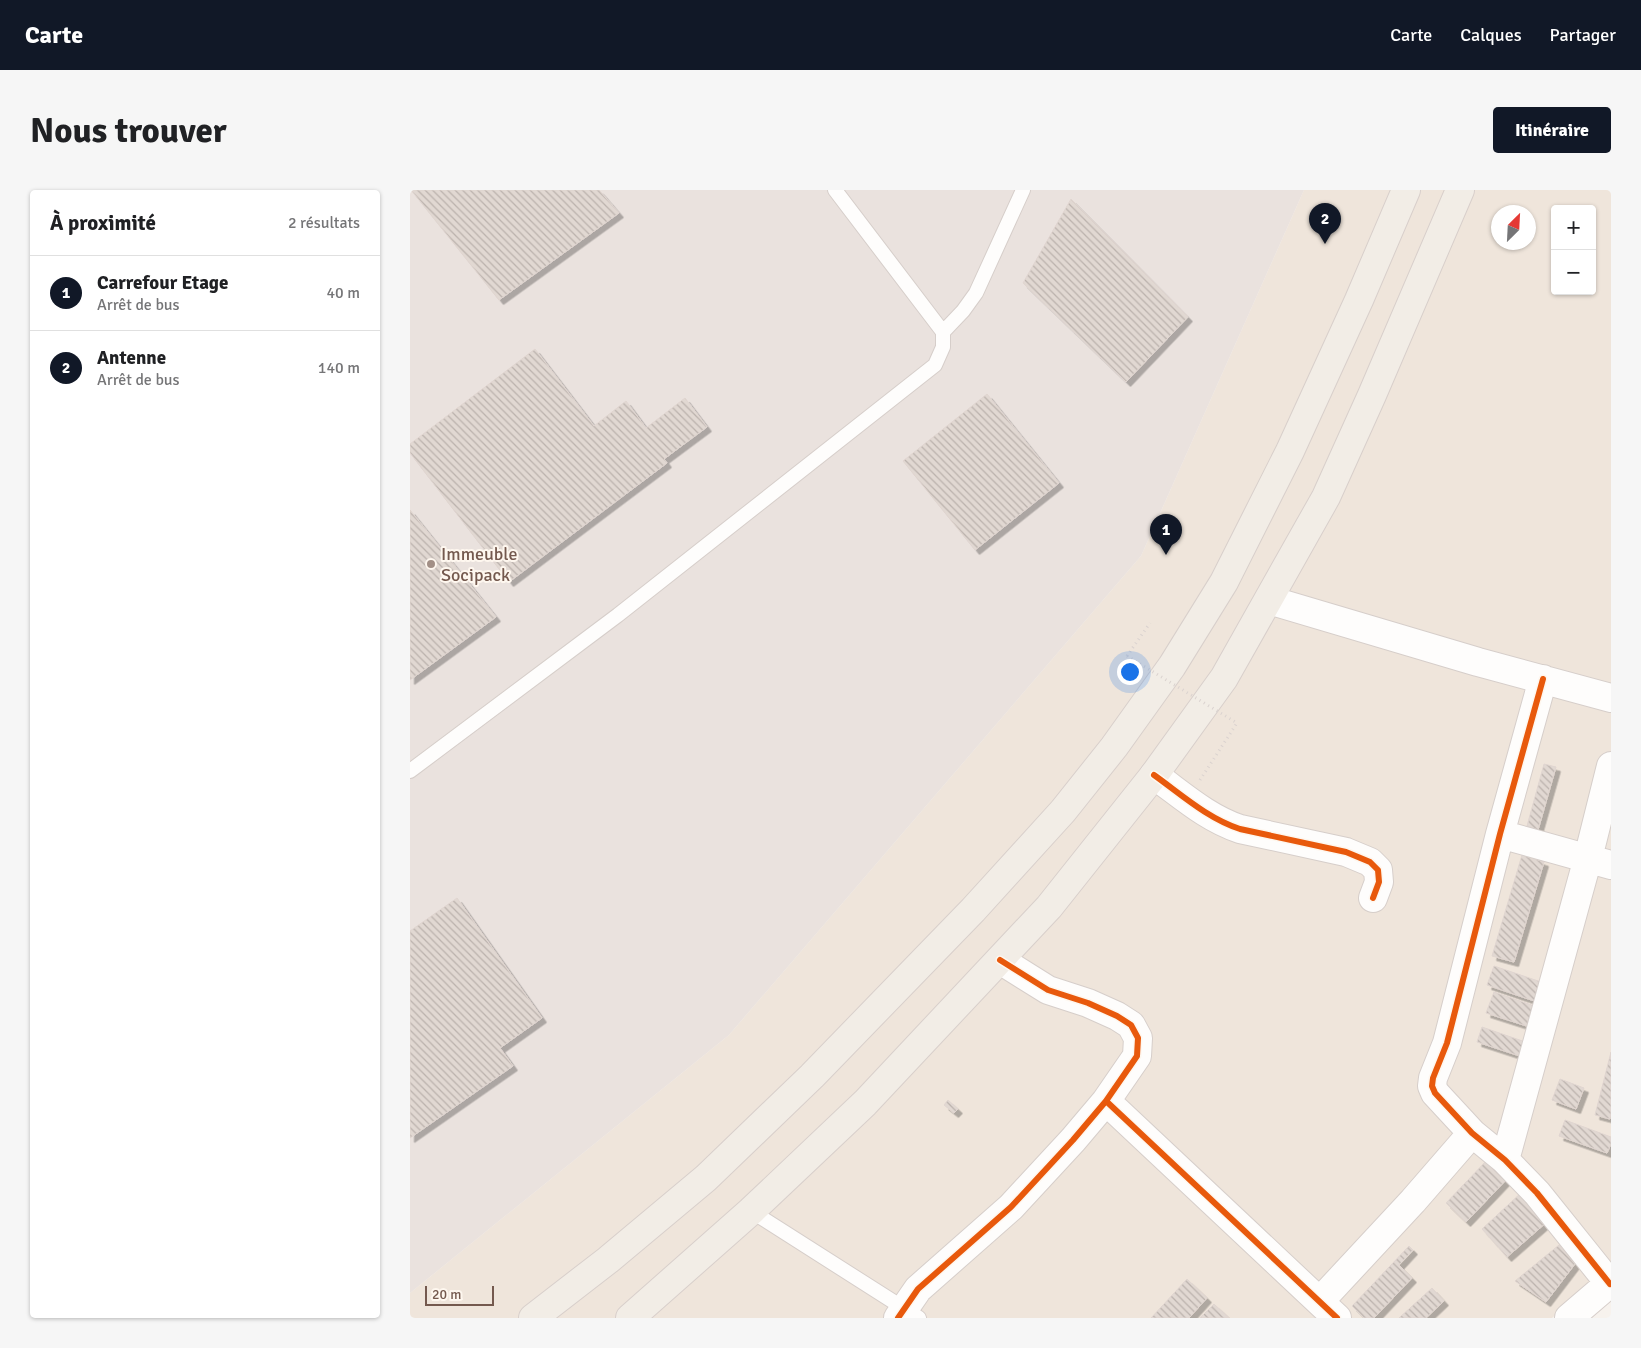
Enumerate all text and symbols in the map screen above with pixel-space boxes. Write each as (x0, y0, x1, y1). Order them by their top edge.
text: Carte (25, 20, 83, 50)
text: Carte (1390, 24, 1432, 46)
text: Calques (1460, 24, 1522, 46)
text: Partager (1550, 24, 1616, 46)
button: Itinéraire (1493, 107, 1611, 153)
text: Nous trouver (30, 109, 227, 152)
pin: 2 (1309, 203, 1341, 244)
north arrow (1491, 205, 1536, 250)
map controls (1551, 205, 1596, 295)
button: + (1551, 205, 1596, 250)
text: À proximité (50, 210, 156, 236)
text: 2 résultats (288, 213, 360, 233)
button: − (1551, 250, 1596, 295)
text: Carrefour Etage (97, 271, 229, 295)
text: 1 (62, 283, 70, 303)
text: 40 m (326, 283, 360, 303)
text: Arrêt de bus (97, 295, 180, 315)
text: Antenne (97, 346, 166, 370)
text: 2 (62, 358, 70, 378)
text: 140 m (318, 358, 360, 378)
text: Arrêt de bus (97, 370, 180, 390)
pin: 1 (1150, 514, 1182, 555)
place label: Immeuble Socipack (441, 543, 517, 586)
marker: Immeuble Socipack (425, 558, 437, 570)
your location (1117, 659, 1143, 685)
scale bar (425, 1283, 494, 1306)
text: 20 m (432, 1286, 461, 1303)

